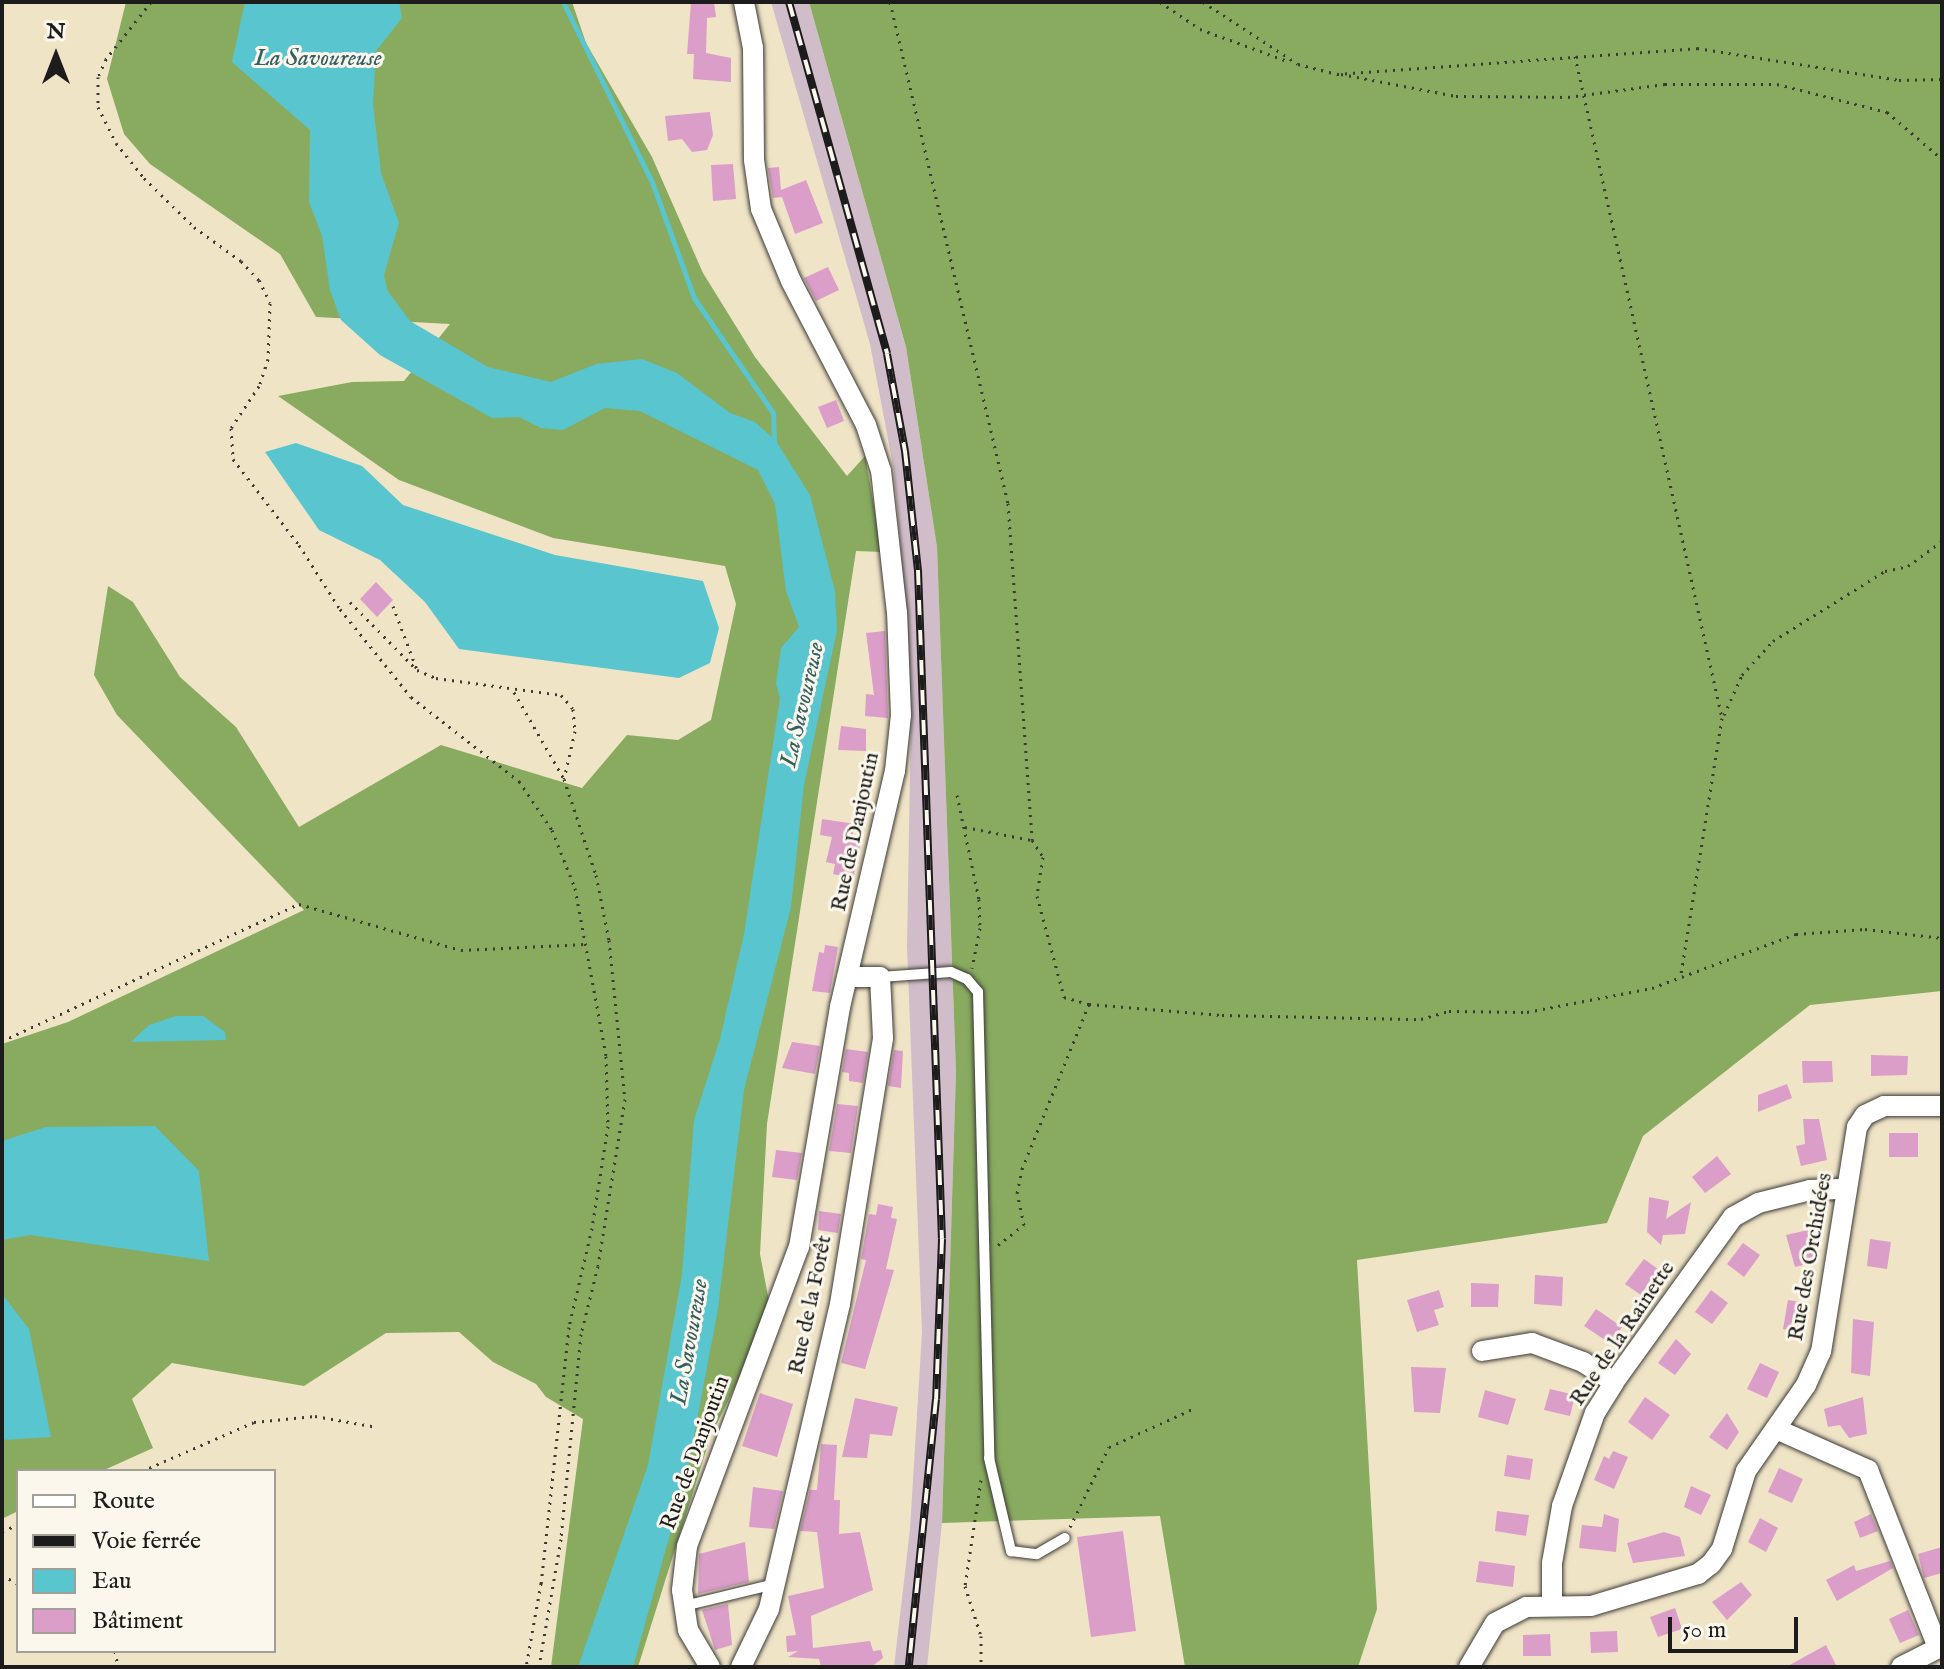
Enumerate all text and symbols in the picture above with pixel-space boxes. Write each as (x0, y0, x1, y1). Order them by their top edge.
north arrow (16, 16, 96, 96)
text: N (46, 18, 66, 46)
water label: La Savoureuse (254, 45, 382, 73)
water label: La Savoureuse (775, 640, 831, 770)
street label: Rue de Danjoutin (826, 750, 886, 914)
street label: Rue des Orchidées (1783, 1171, 1839, 1343)
street label: Rue de la Forêt (783, 1233, 839, 1377)
street label: Rue de la Rainette (1565, 1257, 1681, 1411)
water label: La Savoureuse (665, 1277, 715, 1407)
street label: Rue de Danjoutin (656, 1372, 736, 1534)
legend (16, 1469, 276, 1653)
text: Route (92, 1486, 155, 1517)
text: Voie ferrée (92, 1526, 201, 1557)
text: Eau (92, 1566, 131, 1597)
scale bar (1672, 1601, 1802, 1651)
text: Bâtiment (92, 1606, 183, 1637)
text: 50 m (1682, 1615, 1726, 1646)

